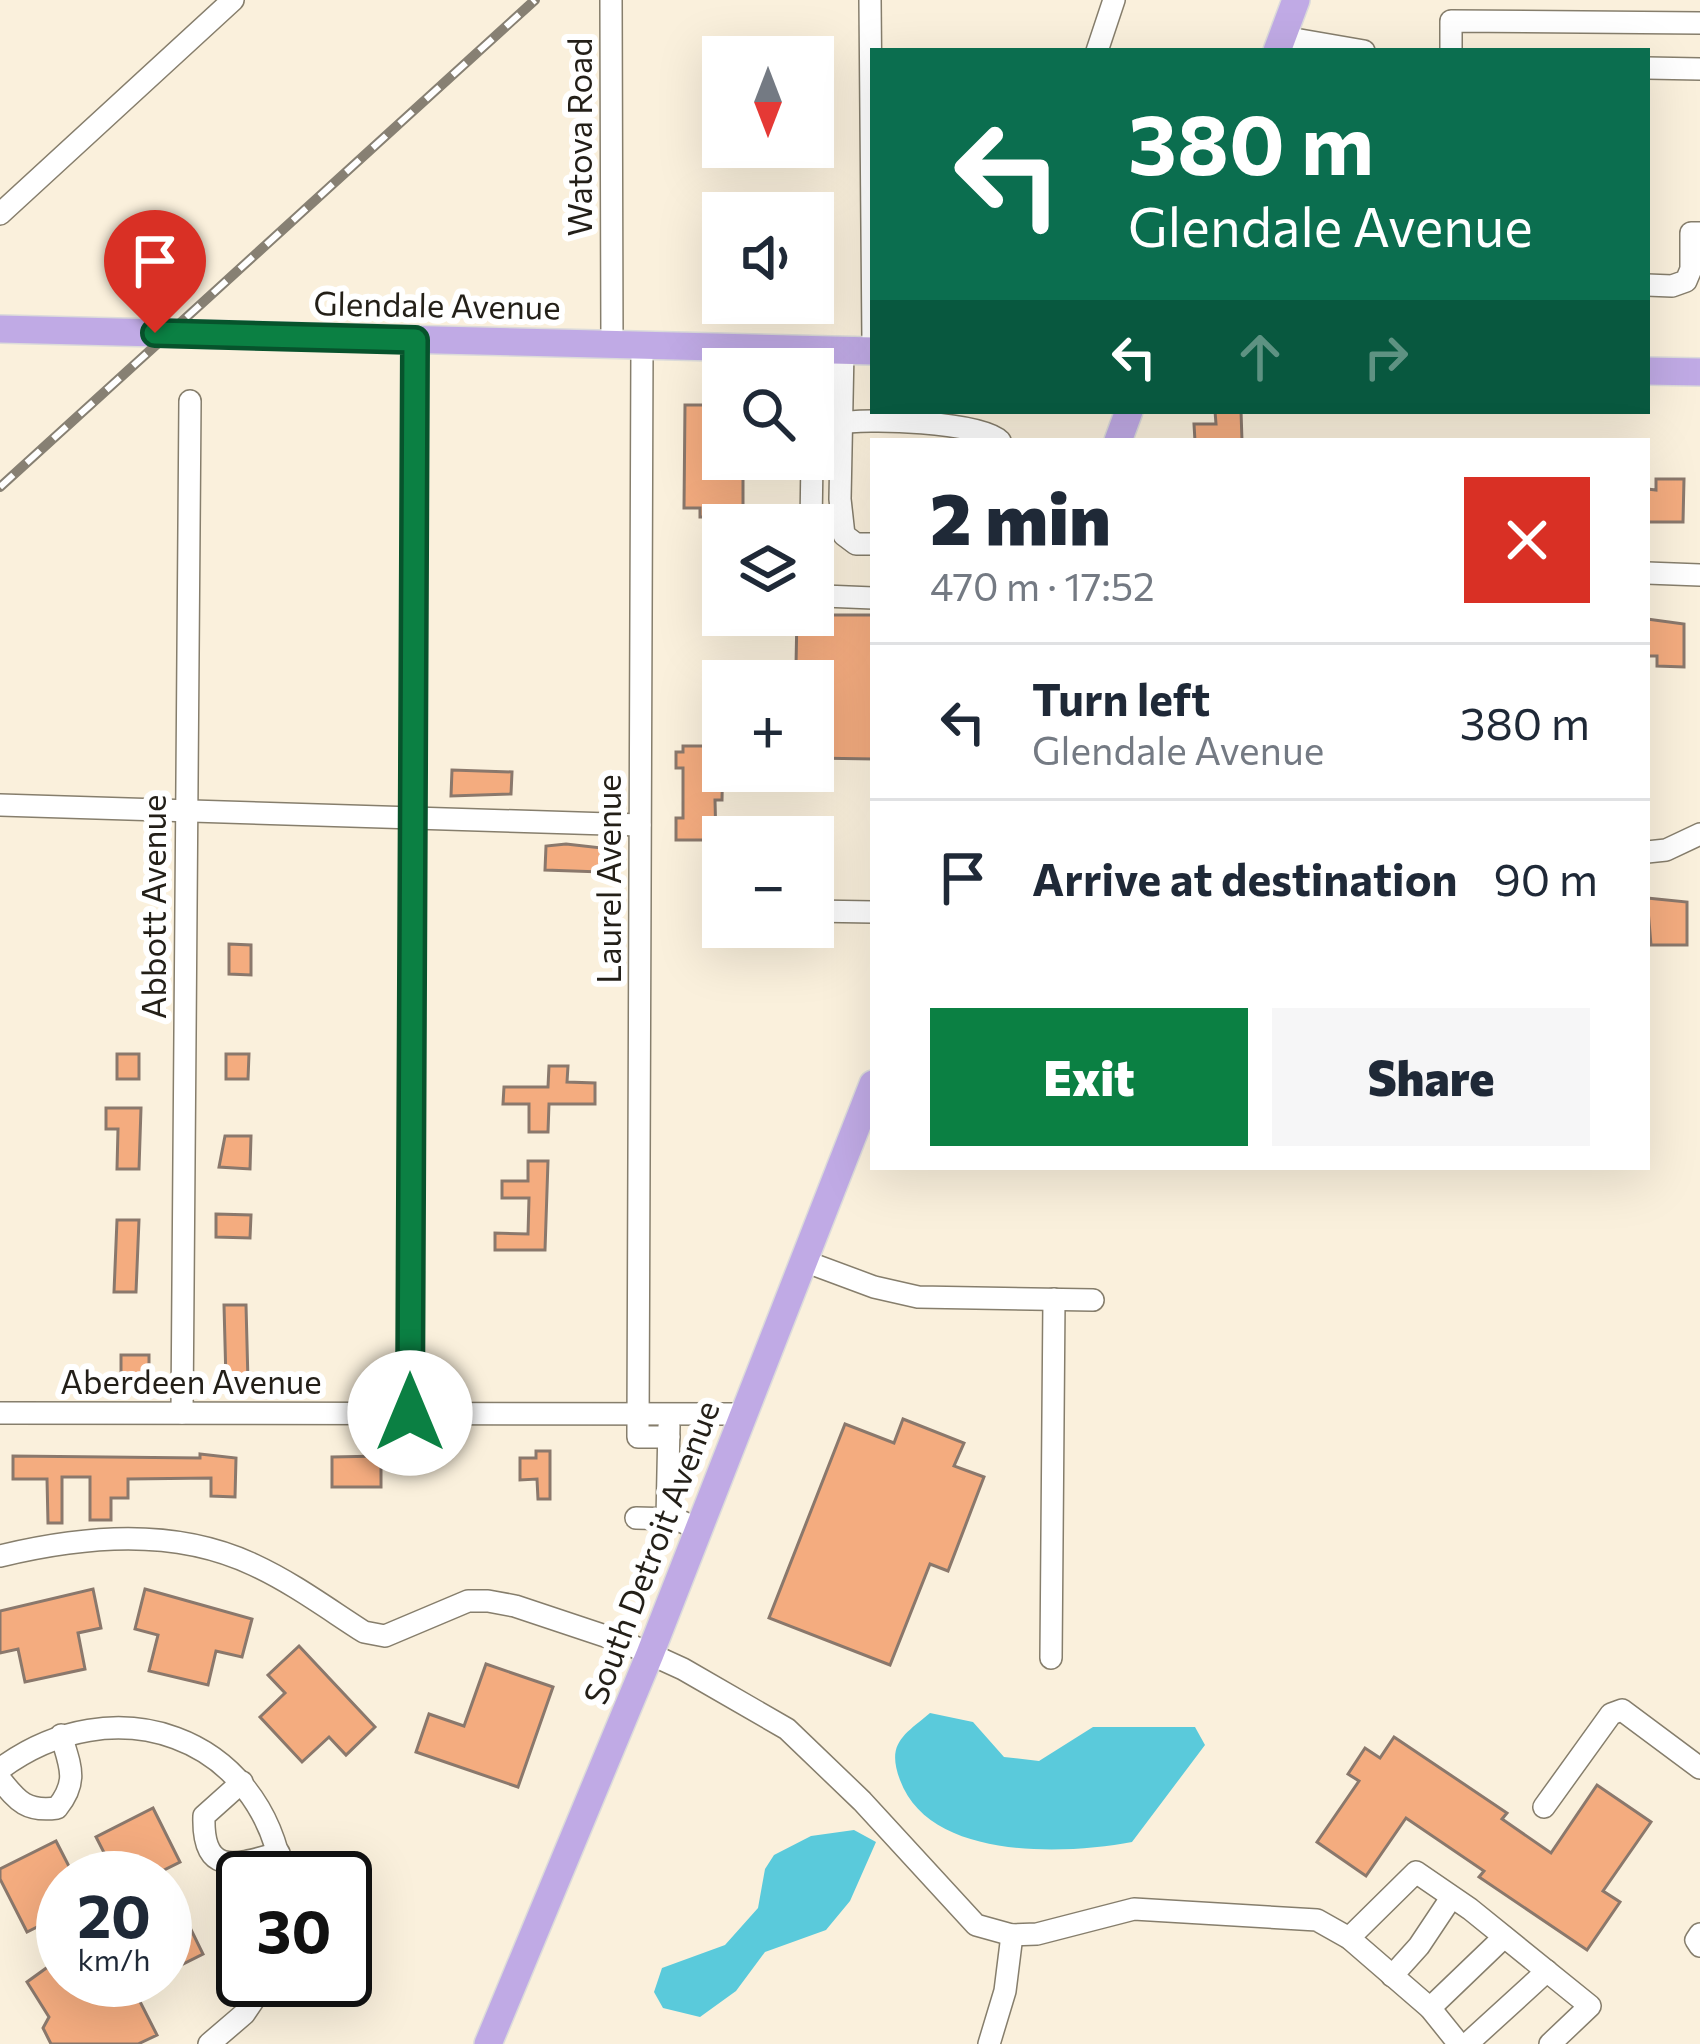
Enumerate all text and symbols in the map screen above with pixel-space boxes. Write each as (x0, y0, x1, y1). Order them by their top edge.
north arrow (702, 36, 834, 168)
map controls (702, 36, 834, 948)
street label: Watova Road (558, 38, 599, 236)
text: 380 m (1128, 90, 1374, 192)
icon: left (930, 96, 1086, 252)
button: sound (702, 192, 834, 324)
text: Glendale Avenue (1128, 192, 1533, 258)
pin (104, 210, 206, 333)
icon: arrive (122, 228, 188, 294)
street label: Glendale Avenue (313, 281, 561, 327)
icon: left (1101, 324, 1167, 390)
icon: ahead (1227, 324, 1293, 390)
icon: right (1353, 324, 1419, 390)
button: search (702, 348, 834, 480)
text: 2 min (930, 472, 1111, 560)
button: close (1464, 477, 1590, 603)
button: layers (702, 504, 834, 636)
text: 470 m · 17:52 (930, 561, 1155, 609)
button: + (702, 660, 834, 792)
text: Turn left (1032, 670, 1210, 725)
icon: left (930, 689, 996, 755)
text: 380 m (1460, 694, 1590, 749)
text: Glendale Avenue (1032, 725, 1324, 773)
street label: Laurel Avenue (587, 774, 628, 984)
street label: Abbott Avenue (132, 795, 173, 1019)
button: − (702, 816, 834, 948)
icon: arrive (930, 845, 996, 911)
text: Arrive at destination (1032, 850, 1458, 905)
text: 90 m (1494, 850, 1598, 905)
button: Exit (930, 1008, 1248, 1146)
button: Share (1272, 1008, 1590, 1146)
position arrow (347, 1350, 473, 1476)
street label: Aberdeen Avenue (60, 1360, 322, 1401)
street label: South Detroit Avenue (573, 1394, 727, 1710)
speed limit sign: 30 (216, 1851, 372, 2007)
text: 20 (77, 1877, 151, 1950)
text: km/h (78, 1940, 150, 1977)

